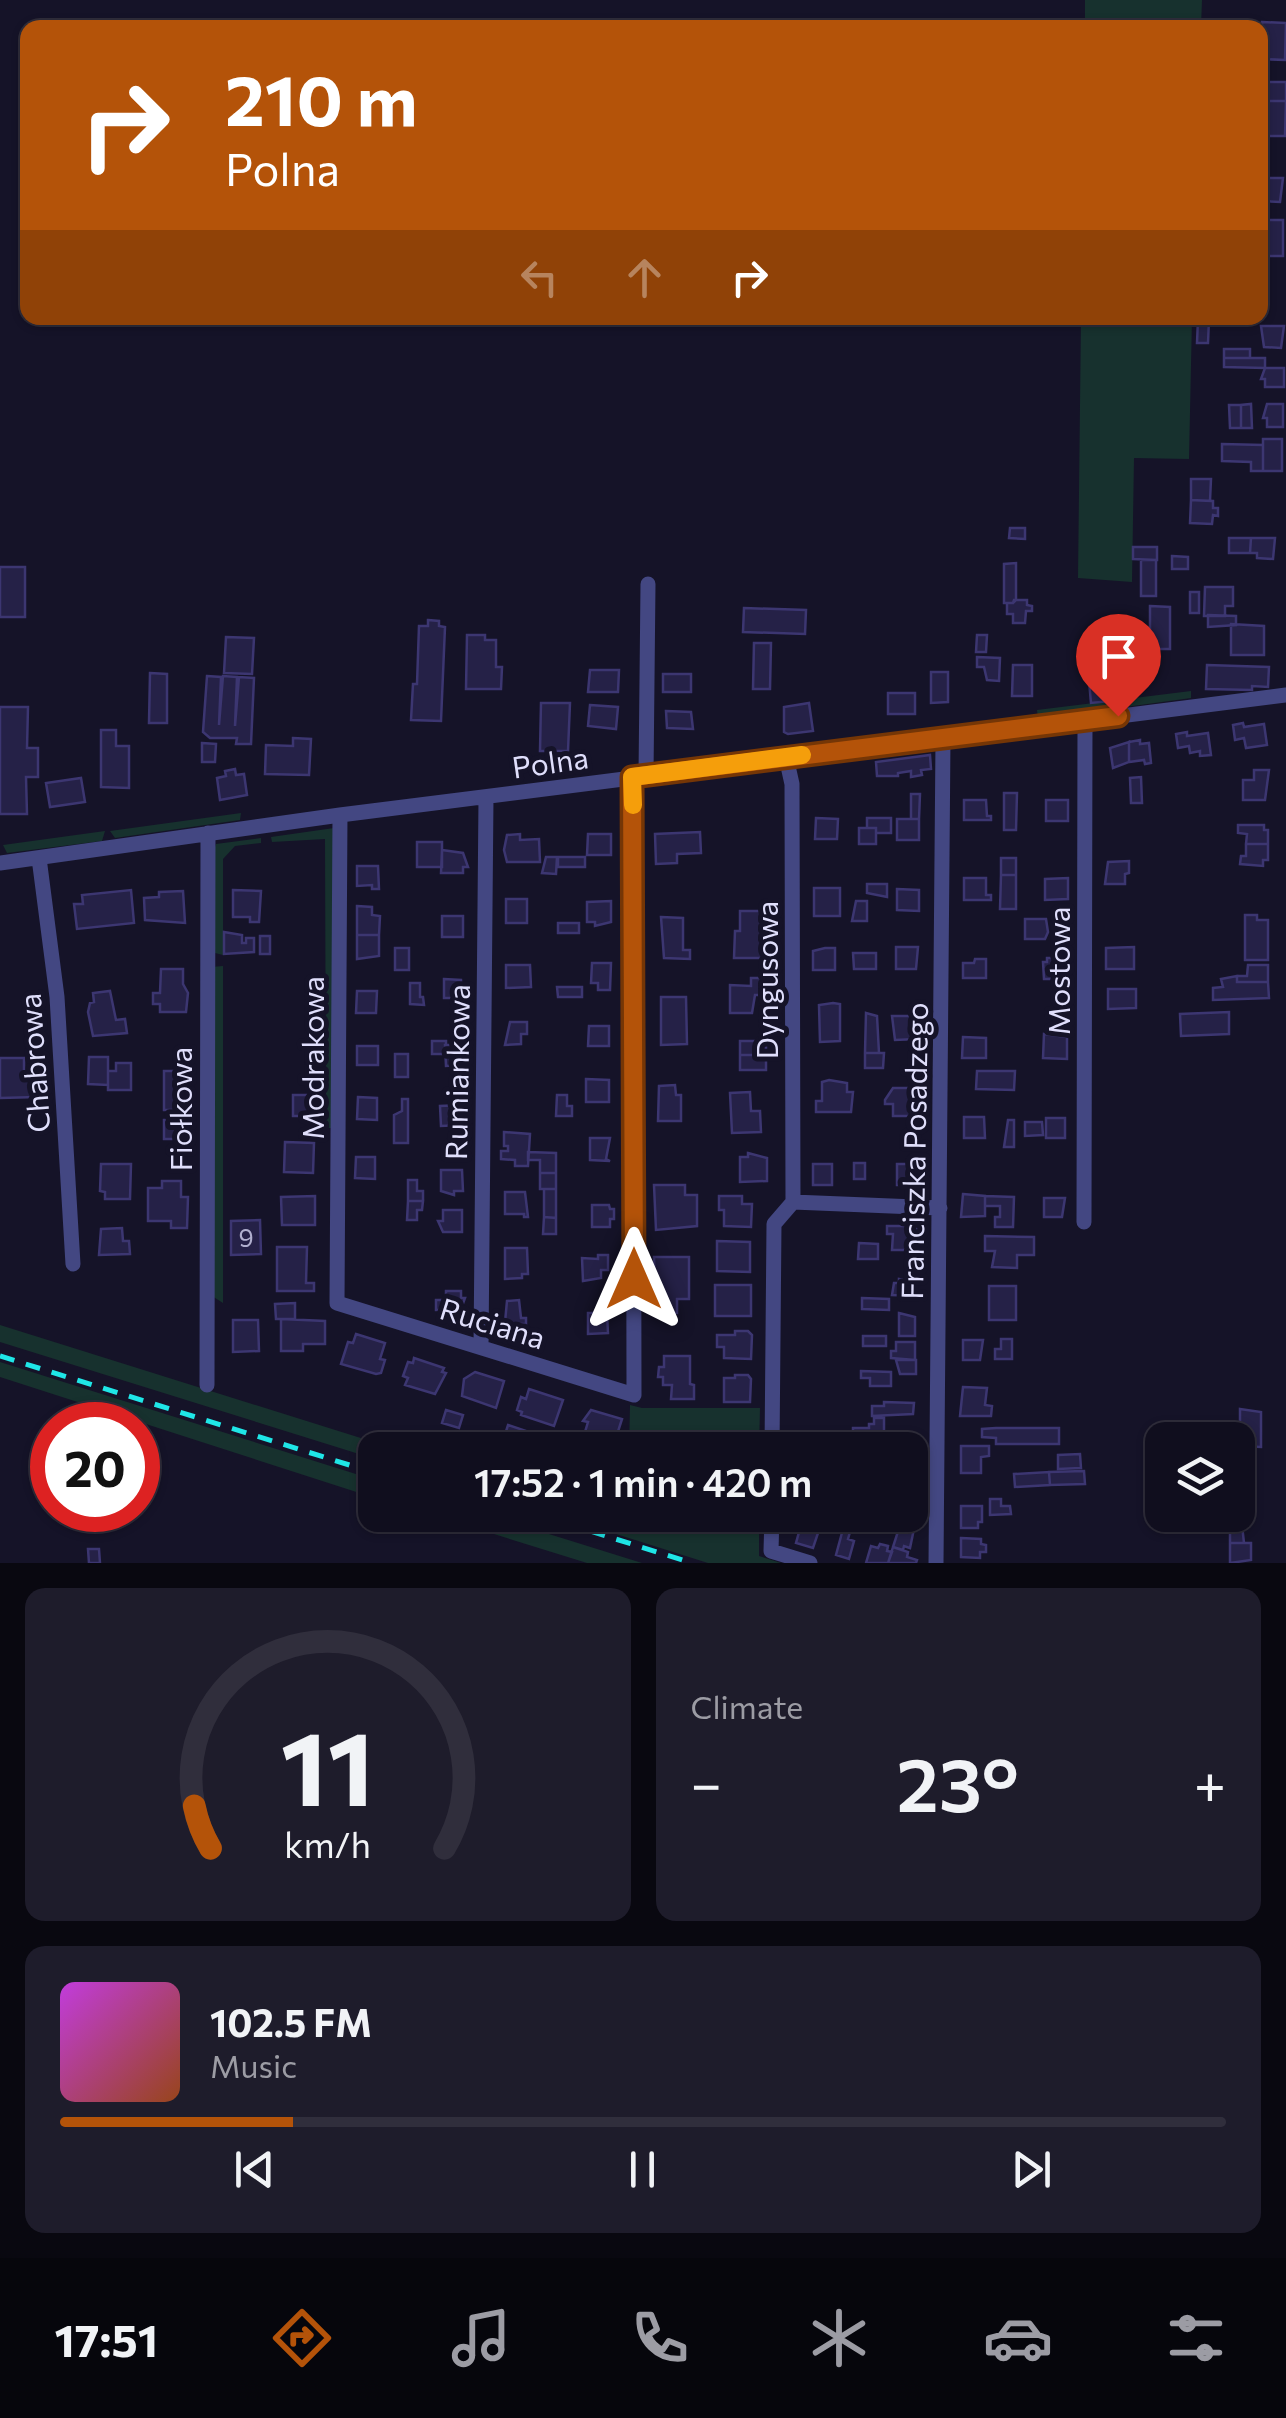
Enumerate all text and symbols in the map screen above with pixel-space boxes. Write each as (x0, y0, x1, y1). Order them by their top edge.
text: 210 m (225, 55, 417, 140)
icon: right (60, 60, 190, 190)
text: Polna (225, 140, 340, 195)
icon: left (512, 250, 567, 305)
icon: ahead (617, 250, 672, 305)
icon: right (722, 250, 777, 305)
pin (1076, 614, 1161, 717)
icon: arrive (1091, 629, 1146, 684)
street label: Polna (509, 737, 591, 785)
street label: Dyngusowa (747, 901, 784, 1059)
street label: Mostowa (1039, 907, 1076, 1035)
street label: Modrakowa (293, 976, 330, 1140)
street label: Rumiankowa (436, 984, 476, 1160)
street label: Chabrowa (10, 992, 56, 1134)
street label: Franciszka Posadzego (892, 1002, 934, 1300)
street label: Fiołkowa (161, 1047, 198, 1171)
house number: 9 (238, 1222, 254, 1252)
position arrow (582, 1227, 686, 1331)
street label: Ruciana (436, 1289, 550, 1355)
speed limit sign: 20 (30, 1402, 160, 1532)
map controls (1145, 1422, 1255, 1532)
button: layers (1145, 1422, 1255, 1532)
text: 17:52 · 1 min · 420 m (474, 1458, 812, 1505)
text: Climate (691, 1686, 803, 1726)
text: 11 (281, 1700, 375, 1827)
text: 23° (897, 1736, 1019, 1827)
text: − (691, 1748, 722, 1815)
text: + (1194, 1748, 1226, 1815)
text: km/h (284, 1822, 371, 1865)
text: 102.5 FM (210, 1998, 372, 2045)
text: Music (210, 2045, 297, 2085)
icon: previous (227, 2142, 282, 2197)
icon: pause (615, 2142, 670, 2197)
icon: next (1004, 2142, 1059, 2197)
icon: directions (267, 2303, 337, 2373)
icon: music (446, 2303, 516, 2373)
icon: phone (625, 2303, 695, 2373)
icon: climate (804, 2303, 874, 2373)
icon: car (983, 2303, 1053, 2373)
icon: filters (1161, 2303, 1231, 2373)
text: 17:51 (54, 2311, 158, 2366)

